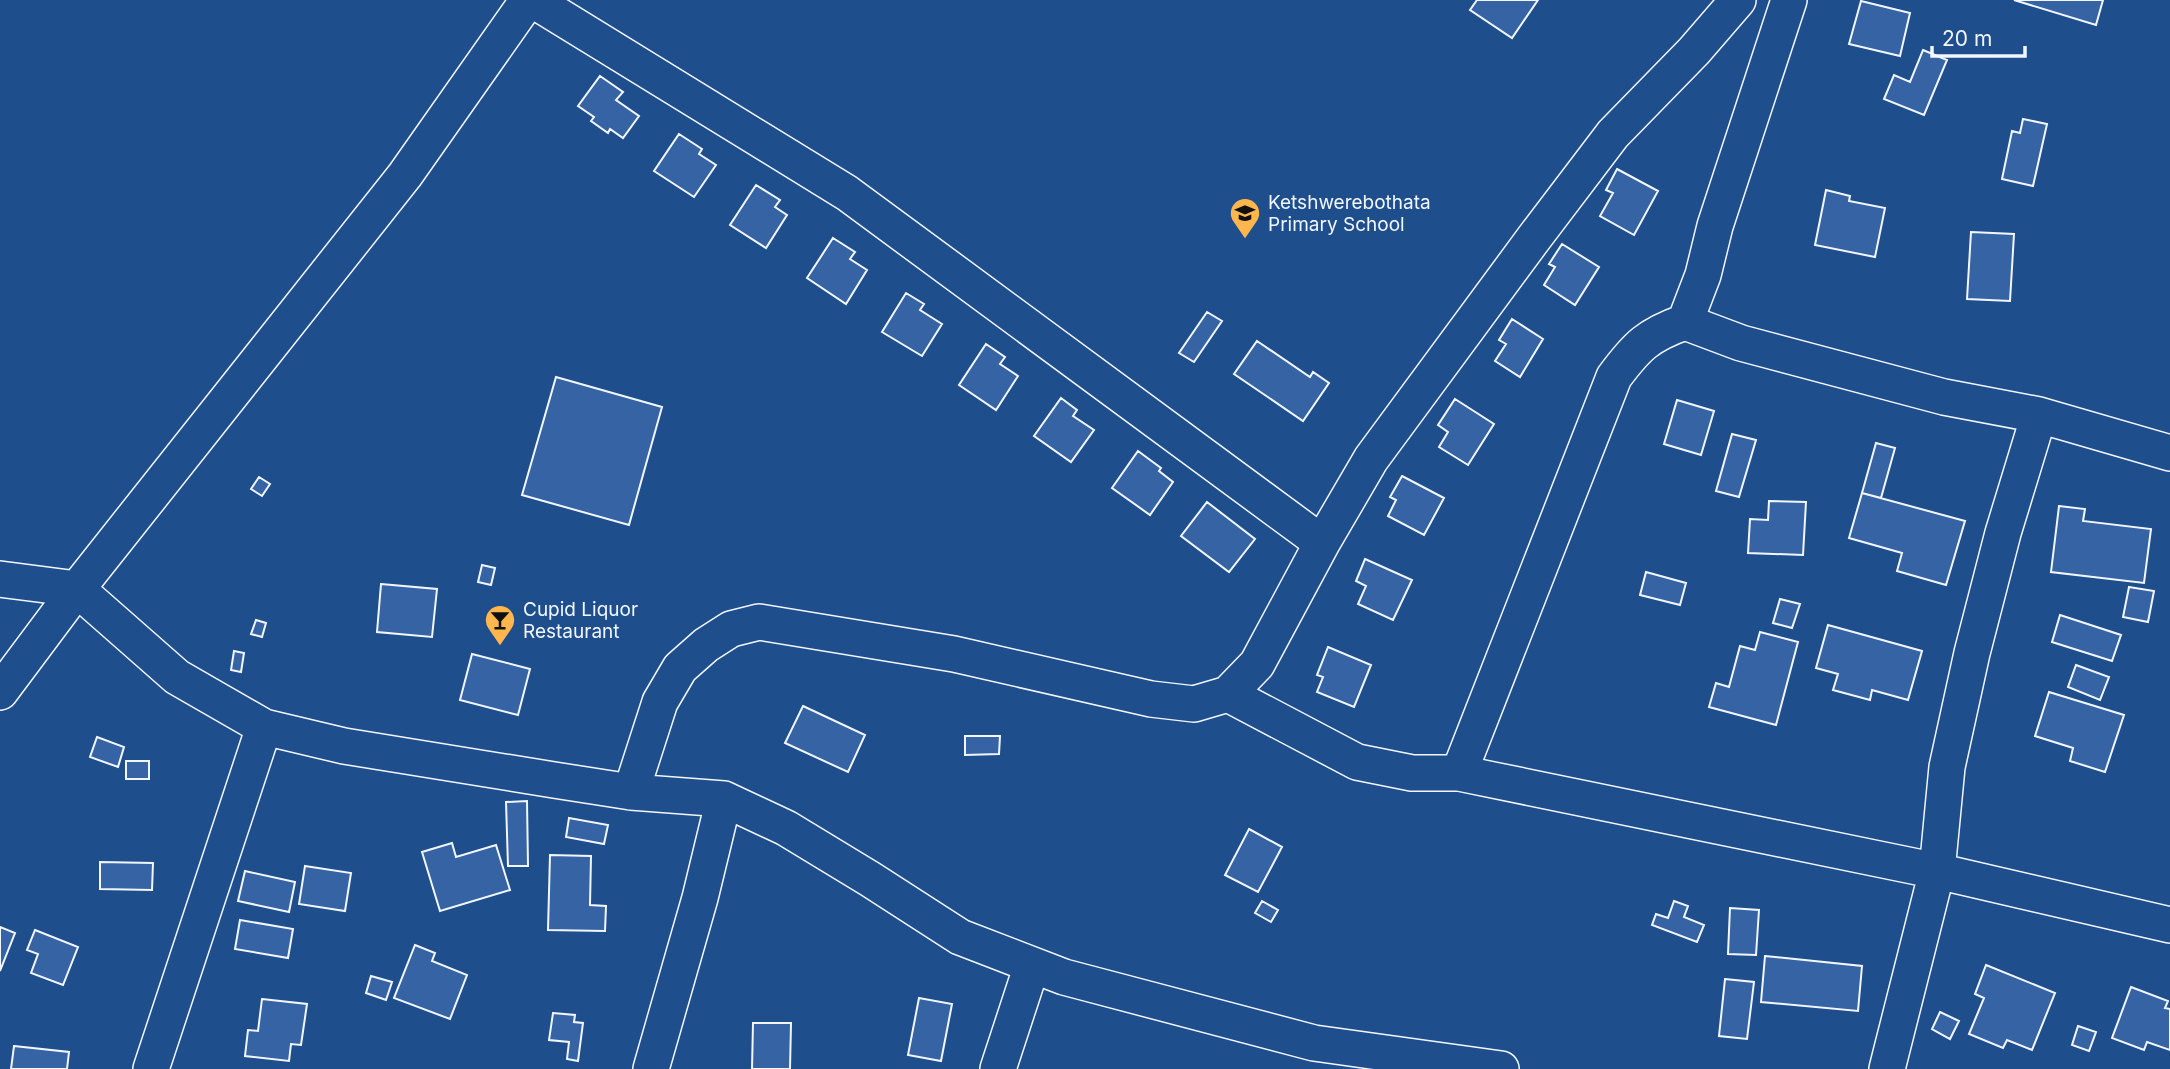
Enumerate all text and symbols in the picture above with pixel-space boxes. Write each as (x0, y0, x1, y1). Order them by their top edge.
scale bar (1932, 14, 2025, 58)
text: 20 m (1942, 26, 1992, 51)
place label: Ketshwerebothata Primary School (1268, 191, 1431, 236)
school or university icon: Ketshwerebothata Primary School (1228, 196, 1262, 240)
place label: Cupid Liquor Restaurant (523, 598, 638, 643)
bar icon: Cupid Liquor Restaurant (483, 603, 517, 647)

